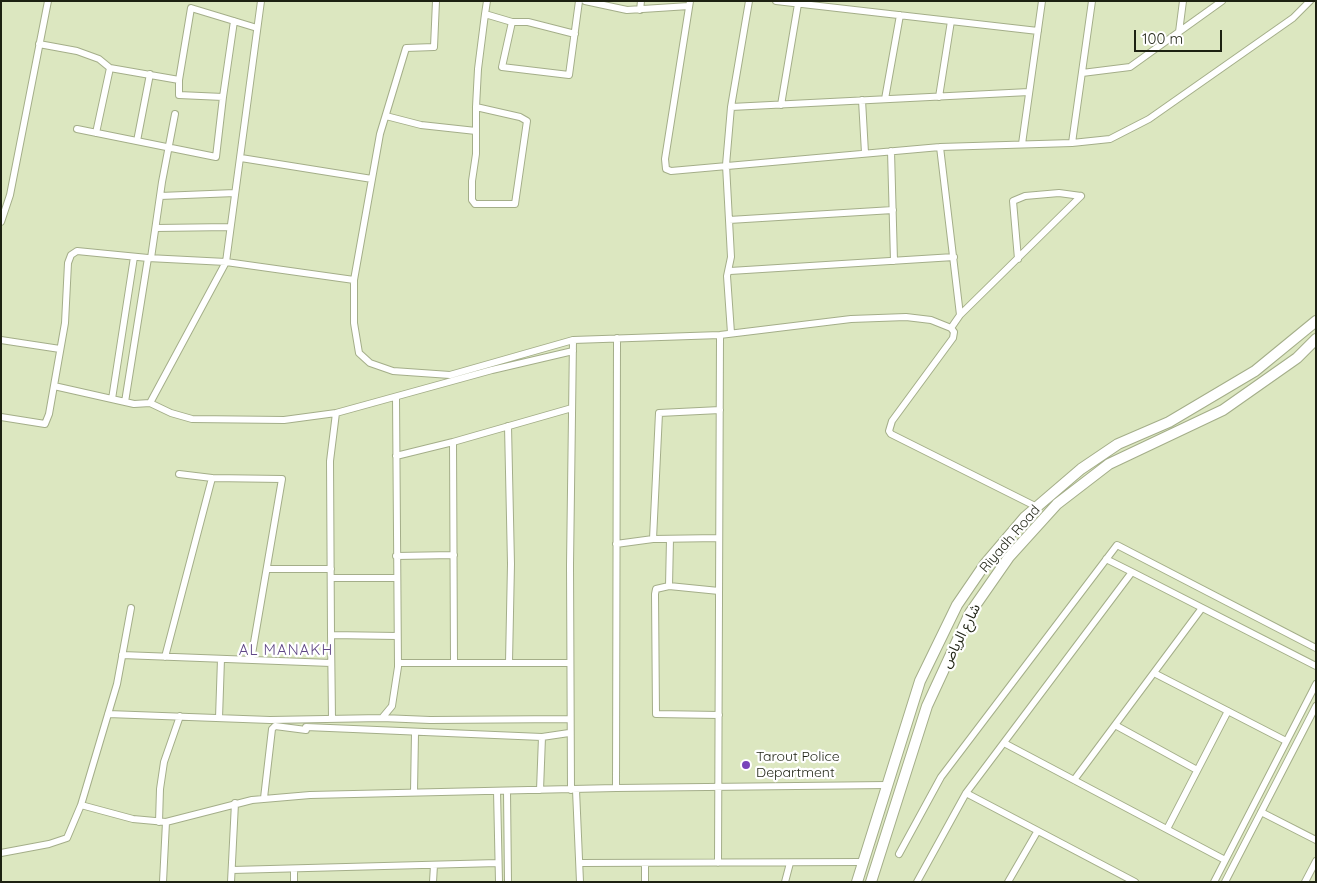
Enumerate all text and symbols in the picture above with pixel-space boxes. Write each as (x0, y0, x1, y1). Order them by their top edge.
scale bar (1137, 20, 1224, 52)
text: 100 m (1142, 29, 1183, 48)
street label: Riyadh Road (976, 502, 1044, 576)
street label: شارع الرياض (938, 601, 984, 671)
district label: AL MANAKH (238, 641, 334, 659)
place label: Tarout Police Department (756, 749, 840, 782)
marker: Tarout Police Department (740, 759, 752, 771)

